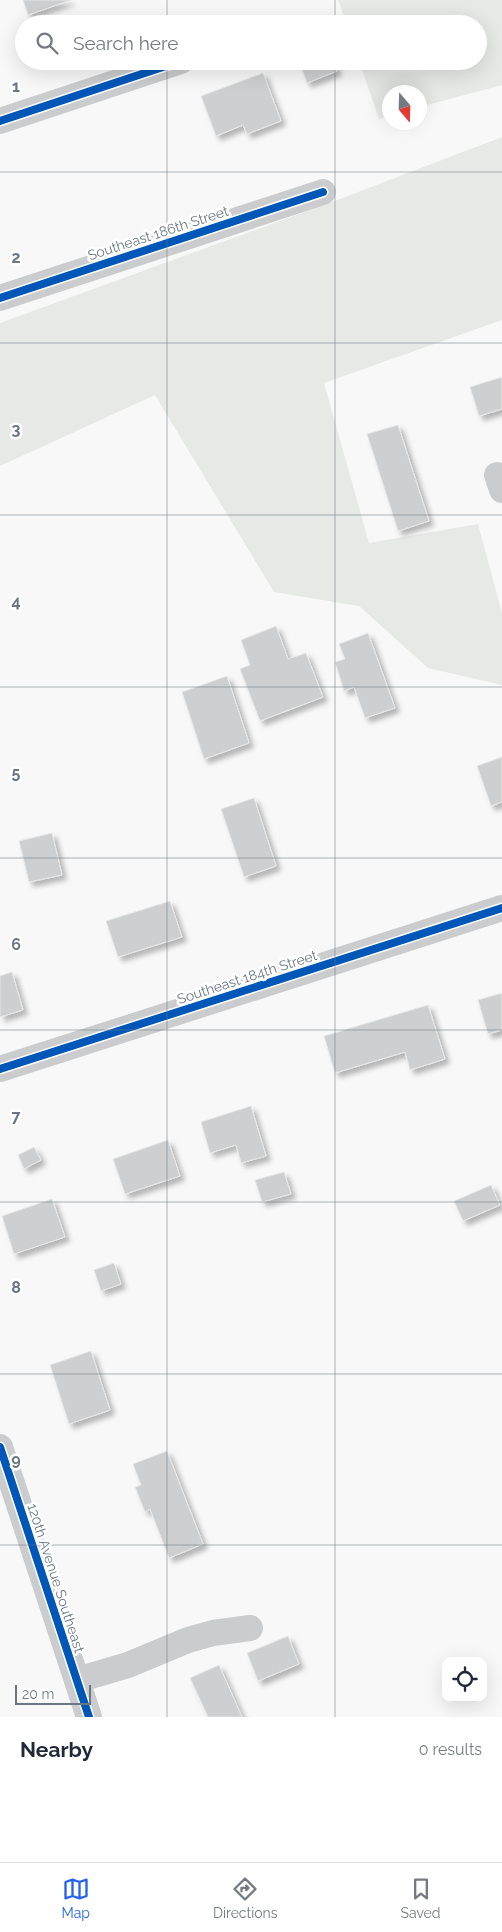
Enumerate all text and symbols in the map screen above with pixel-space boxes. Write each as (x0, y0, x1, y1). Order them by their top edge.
search box (15, 15, 487, 70)
icon: search (33, 29, 61, 57)
text: Search here (73, 32, 179, 54)
text: 1 (12, 77, 20, 96)
north arrow (382, 85, 427, 130)
street label: Southeast 186th Street (86, 203, 231, 263)
text: 2 (11, 248, 21, 267)
text: 3 (12, 420, 21, 439)
text: 4 (11, 592, 21, 611)
text: 5 (12, 763, 21, 782)
text: 6 (11, 935, 21, 954)
street label: Southeast 184th Street (175, 947, 319, 1007)
text: 7 (12, 1107, 21, 1126)
text: 8 (11, 1278, 21, 1297)
text: 9 (11, 1450, 21, 1469)
street label: 120th Avenue Southeast (24, 1501, 88, 1655)
map controls (442, 1657, 487, 1702)
button: locate (442, 1657, 487, 1702)
scale bar (15, 1682, 91, 1705)
text: 20 m (22, 1686, 54, 1702)
text: Nearby (20, 1737, 93, 1762)
text: 0 results (419, 1740, 482, 1759)
tab: Map (61, 1875, 90, 1921)
tab: Directions (213, 1875, 278, 1921)
tab: Saved (400, 1875, 441, 1921)

